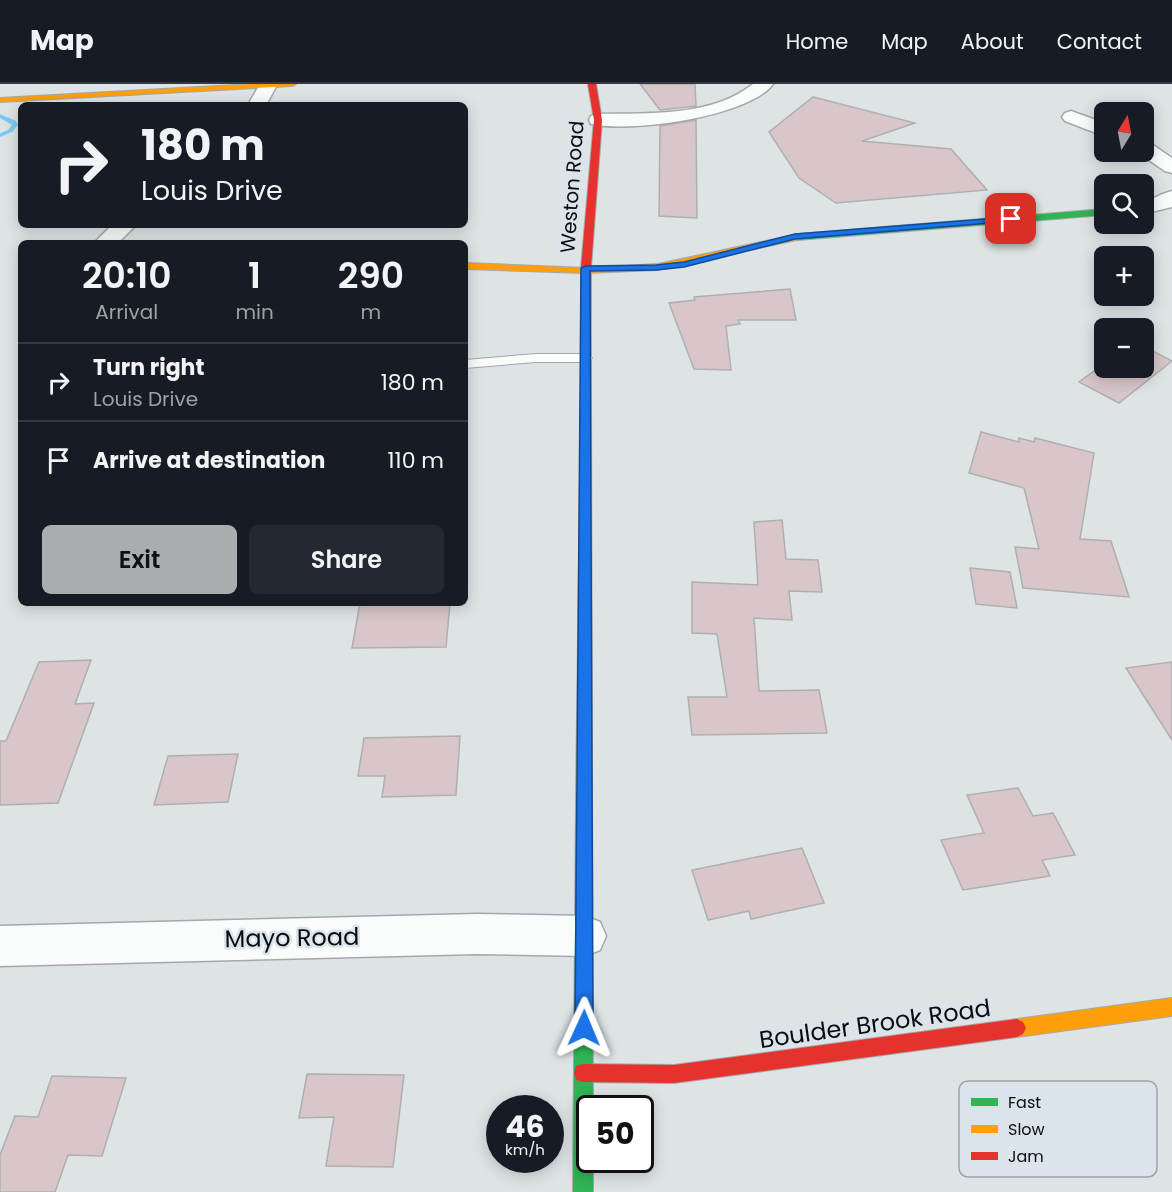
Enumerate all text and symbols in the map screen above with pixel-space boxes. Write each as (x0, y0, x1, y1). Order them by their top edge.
text: Map (30, 21, 94, 60)
text: Home (786, 27, 848, 56)
text: Map (881, 27, 928, 56)
text: About (961, 27, 1024, 56)
text: Contact (1057, 27, 1142, 56)
north arrow (1094, 102, 1154, 162)
map controls (1094, 102, 1154, 378)
text: 180 m (141, 116, 265, 175)
street label: Weston Road (553, 120, 591, 254)
icon: right (42, 126, 120, 204)
text: Louis Drive (141, 172, 283, 209)
button: search (1094, 174, 1154, 234)
pin (985, 193, 1036, 244)
icon: arrive (994, 202, 1027, 235)
button: + (1094, 246, 1154, 306)
text: 20:10 (82, 250, 172, 301)
text: 1 (248, 250, 261, 301)
text: 290 (338, 250, 404, 301)
text: Arrival (95, 298, 158, 326)
text: min (235, 298, 274, 326)
text: m (361, 298, 381, 326)
button: − (1094, 318, 1154, 378)
text: Turn right (93, 352, 204, 383)
icon: right (42, 366, 75, 399)
text: 180 m (381, 367, 444, 398)
text: Louis Drive (93, 385, 198, 413)
icon: arrive (42, 444, 75, 477)
text: Arrive at destination (93, 445, 325, 476)
text: 110 m (388, 445, 444, 476)
button: Exit (42, 525, 237, 594)
button: Share (249, 525, 444, 594)
street label: Mayo Road (224, 920, 360, 955)
street label: Boulder Brook Road (757, 991, 993, 1056)
position arrow (552, 996, 616, 1060)
legend (959, 1081, 1157, 1177)
text: Fast (1008, 1091, 1041, 1114)
speed limit sign: 50 (576, 1095, 654, 1173)
text: 46 (505, 1105, 545, 1148)
text: Slow (1008, 1118, 1045, 1141)
text: km/h (505, 1139, 545, 1160)
text: Jam (1008, 1145, 1044, 1168)

